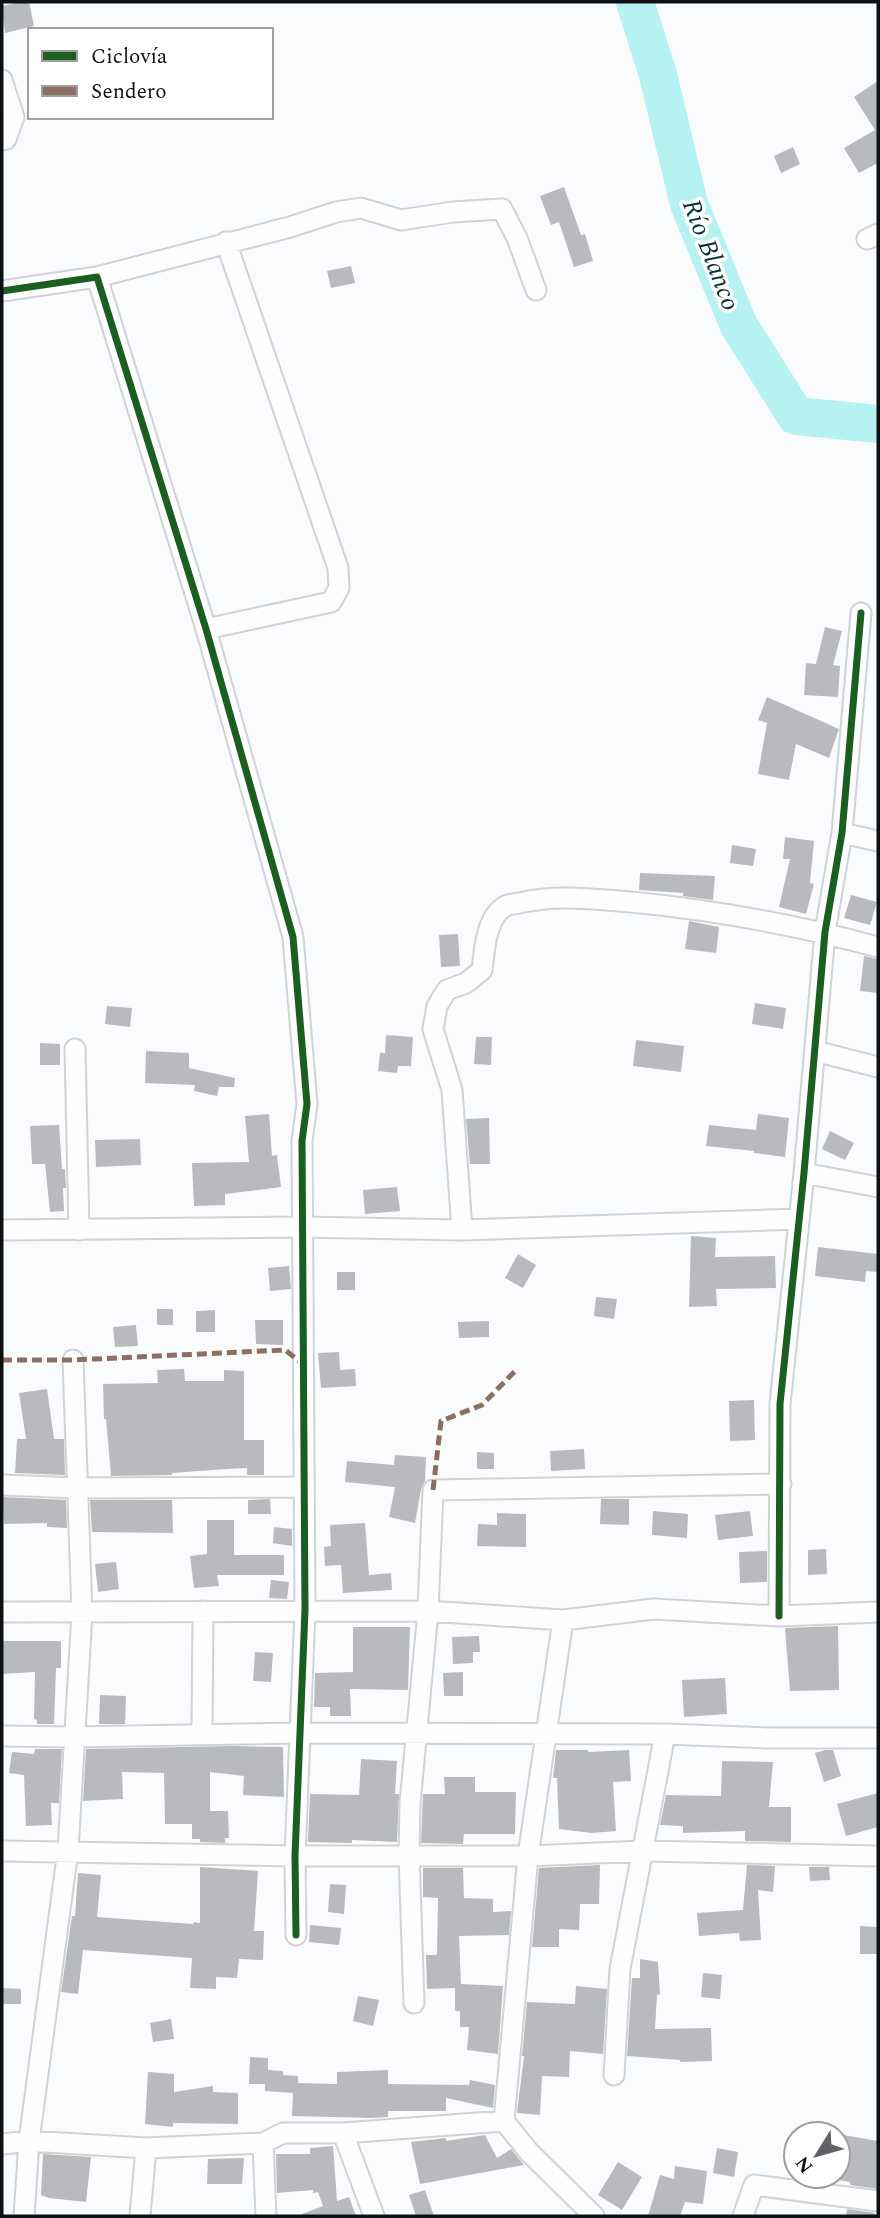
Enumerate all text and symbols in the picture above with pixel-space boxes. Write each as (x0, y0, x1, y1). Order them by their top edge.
legend (28, 28, 273, 119)
text: Ciclovía (91, 41, 168, 73)
text: Sendero (91, 76, 167, 108)
water label: Río Blanco (671, 193, 751, 317)
north arrow (782, 2120, 852, 2190)
text: N (788, 2149, 821, 2179)

